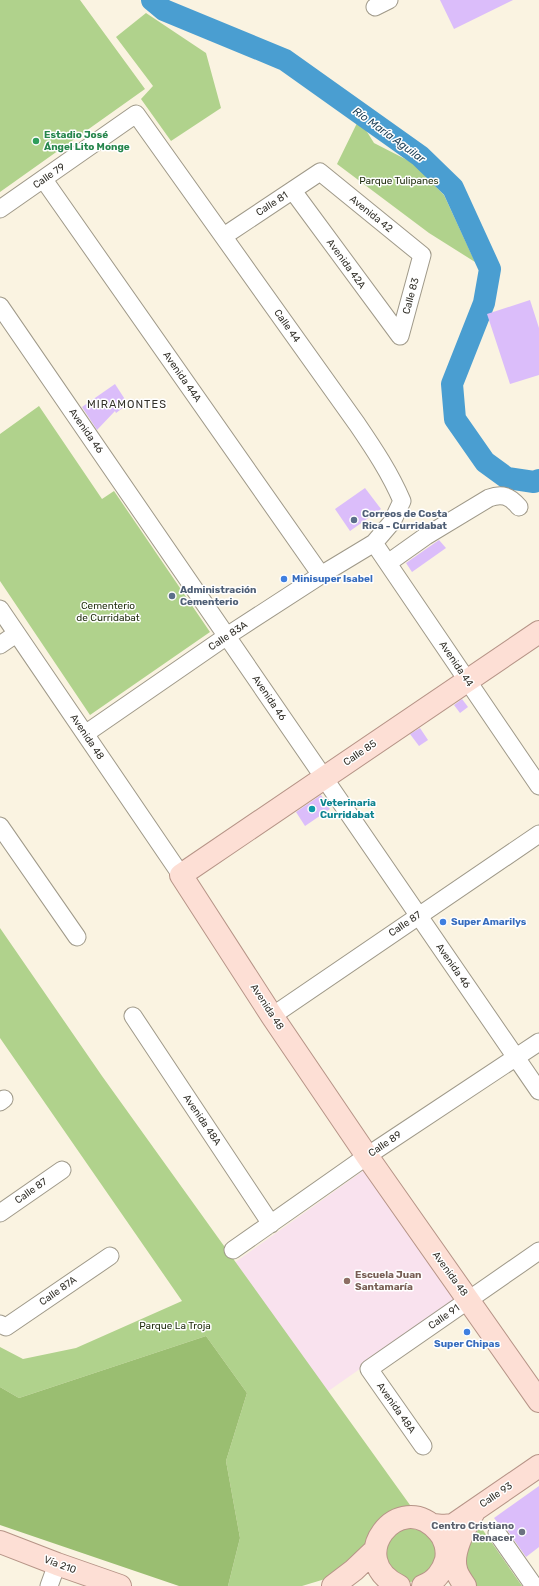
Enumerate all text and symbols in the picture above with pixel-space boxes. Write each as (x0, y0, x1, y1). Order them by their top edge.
water label: Río María Aguilar (350, 104, 428, 166)
place label: Estadio José Ángel Lito Monge (44, 129, 130, 153)
marker: Estadio José Ángel Lito Monge (31, 136, 41, 146)
street label: Calle 79 (31, 161, 67, 191)
park label: Parque Tulipanes (359, 175, 439, 187)
street label: Calle 81 (254, 189, 290, 219)
street label: Avenida 42 (347, 193, 395, 235)
street label: Avenida 42A (324, 237, 368, 291)
street label: Calle 83 (400, 276, 422, 316)
street label: Calle 44 (271, 307, 303, 345)
street label: Avenida 44A (160, 349, 204, 405)
district label: MIRAMONTES (87, 398, 167, 411)
street label: Avenida 46 (66, 406, 106, 456)
place label: Correos de Costa Rica - Curridabat (362, 508, 448, 532)
marker: Correos de Costa Rica - Curridabat (349, 515, 359, 525)
place label: Minisuper Isabel (292, 573, 373, 585)
marker: Minisuper Isabel (279, 574, 289, 584)
place label: Administración Cementerio (180, 584, 257, 608)
marker: Administración Cementerio (167, 591, 177, 601)
park label: Cementerio de Curridabat (76, 600, 140, 624)
street label: Calle 83A (206, 619, 250, 653)
street label: Avenida 44 (436, 639, 476, 689)
street label: Avenida 46 (249, 673, 289, 723)
street label: Avenida 48 (67, 712, 107, 762)
street label: Calle 85 (341, 738, 379, 768)
place label: Veterinaria Curridabat (320, 797, 376, 821)
marker: Veterinaria Curridabat (307, 804, 317, 814)
street label: Calle 87 (386, 909, 424, 939)
place label: Super Amarilys (451, 916, 527, 928)
marker: Super Amarilys (438, 917, 448, 927)
street label: Avenida 46 (433, 941, 473, 991)
street label: Avenida 48 (248, 982, 286, 1032)
street label: Avenida 48A (181, 1092, 224, 1148)
street label: Calle 89 (366, 1129, 404, 1159)
street label: Calle 87 (13, 1176, 49, 1206)
street label: Avenida 48 (430, 1249, 470, 1299)
place label: Escuela Juan Santamaría (355, 1269, 422, 1293)
street label: Calle 87A (37, 1274, 79, 1308)
marker: Escuela Juan Santamaría (342, 1276, 352, 1286)
street label: Calle 91 (426, 1302, 462, 1332)
park label: Parque La Troja (139, 1320, 211, 1332)
marker: Super Chipas (462, 1327, 472, 1337)
place label: Super Chipas (434, 1338, 500, 1350)
street label: Avenida 48A (374, 1380, 418, 1436)
street label: Calle 93 (477, 1480, 515, 1510)
place label: Centro Cristiano Renacer (431, 1520, 514, 1544)
marker: Centro Cristiano Renacer (517, 1527, 527, 1537)
street label: Vía 210 (42, 1554, 78, 1576)

